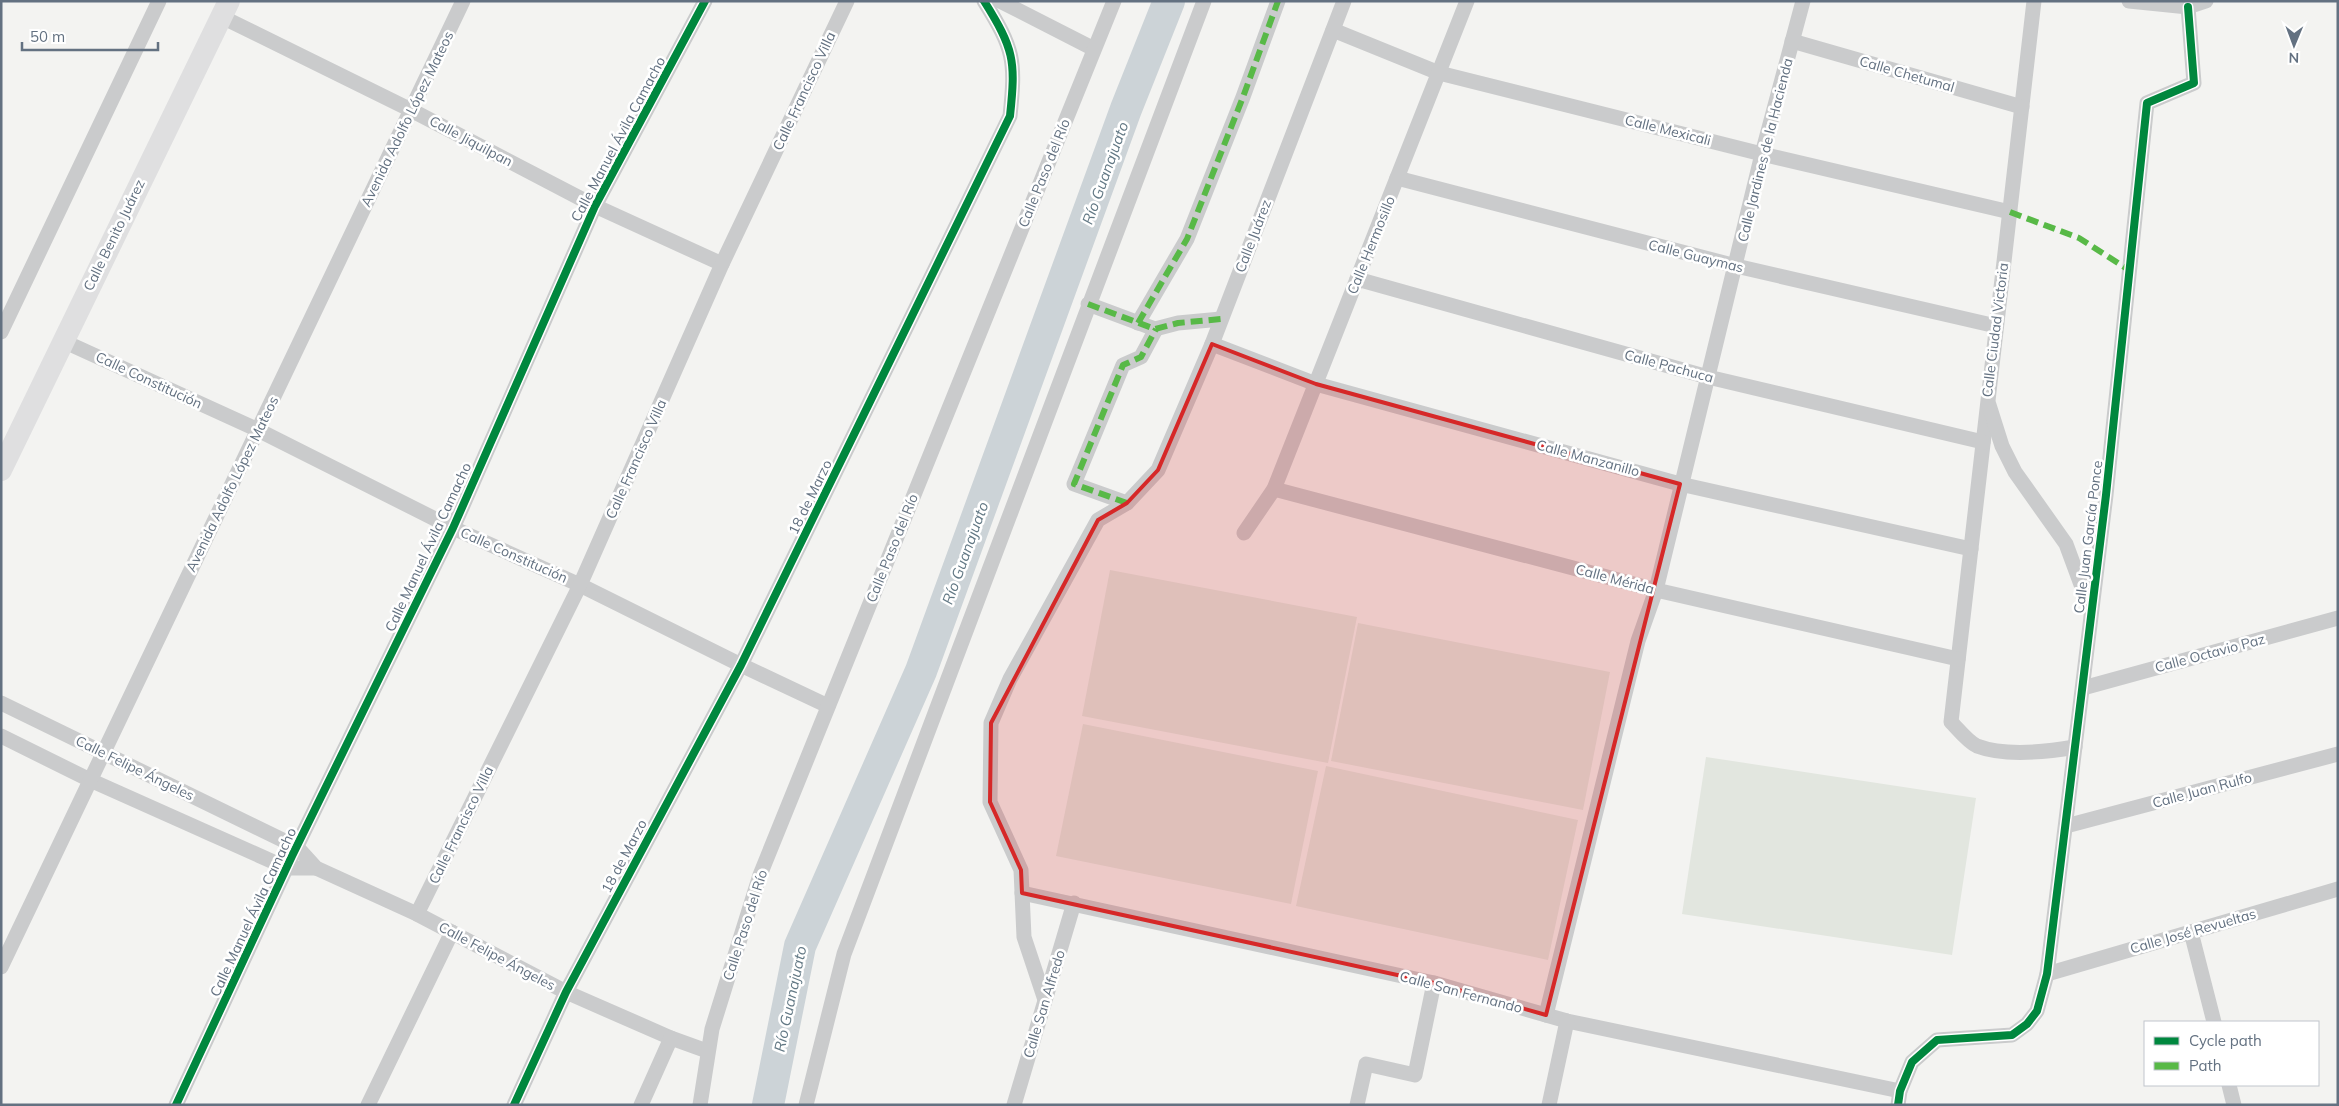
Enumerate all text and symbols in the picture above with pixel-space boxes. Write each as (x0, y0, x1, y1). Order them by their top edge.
scale bar (22, 20, 159, 52)
north arrow (2269, 20, 2319, 70)
text: 50 m (30, 27, 65, 46)
street label: Avenida Adolfo López Mateos (357, 28, 457, 210)
street label: Calle Francisco Villa (769, 29, 839, 153)
text: N (2288, 49, 2299, 67)
street label: Calle Chetumal (1857, 52, 1957, 96)
street label: Calle Manuel Ávila Camacho (567, 53, 669, 225)
street label: Calle Jardines de la Hacienda (1733, 56, 1797, 244)
street label: Calle Mexicali (1623, 111, 1713, 149)
street label: Calle Jiquilpan (426, 112, 516, 170)
street label: Calle Paso del Río (1014, 116, 1074, 230)
water label: Río Guanajuato (1078, 119, 1133, 227)
street label: Calle Benito Juárez (79, 176, 149, 294)
street label: Calle Hermosillo (1343, 193, 1399, 297)
street label: Calle Juárez (1231, 197, 1275, 275)
street label: Calle Guaymas (1647, 235, 1745, 277)
street label: Calle Ciudad Victoria (1978, 262, 2012, 398)
street label: Calle Pachuca (1623, 345, 1715, 387)
street label: Calle Constitución (93, 347, 205, 413)
street label: Avenida Adolfo López Mateos (182, 393, 282, 575)
street label: Calle Francisco Villa (602, 396, 670, 522)
street label: Calle Manzanillo (1534, 436, 1642, 480)
street label: 18 de Marzo (784, 457, 836, 537)
street label: Calle Juan García Ponce (2070, 459, 2106, 615)
street label: Calle Manuel Ávila Camacho (381, 460, 475, 634)
street label: Calle Paso del Río (862, 491, 922, 605)
water label: Río Guanajuato (938, 499, 993, 607)
street label: Calle Constitución (458, 523, 570, 587)
street label: Calle Mérida (1574, 560, 1656, 598)
street label: Calle Octavio Paz (2153, 630, 2267, 676)
street label: Calle Felipe Ángeles (73, 731, 197, 805)
street label: Calle Francisco Villa (425, 763, 497, 887)
street label: Calle Juan Rulfo (2150, 768, 2254, 812)
street label: 18 de Marzo (597, 816, 651, 896)
street label: Calle Manuel Ávila Camacho (206, 825, 300, 999)
street label: Calle Paso del Río (719, 867, 771, 983)
street label: Calle José Revueltas (2128, 904, 2258, 958)
street label: Calle Felipe Ángeles (436, 918, 559, 994)
water label: Río Guanajuato (769, 944, 811, 1054)
street label: Calle San Alfredo (1019, 948, 1069, 1060)
street label: Calle San Fernando (1398, 967, 1524, 1017)
legend (2144, 1021, 2319, 1086)
text: Cycle path (2189, 1031, 2262, 1050)
text: Path (2189, 1056, 2221, 1075)

